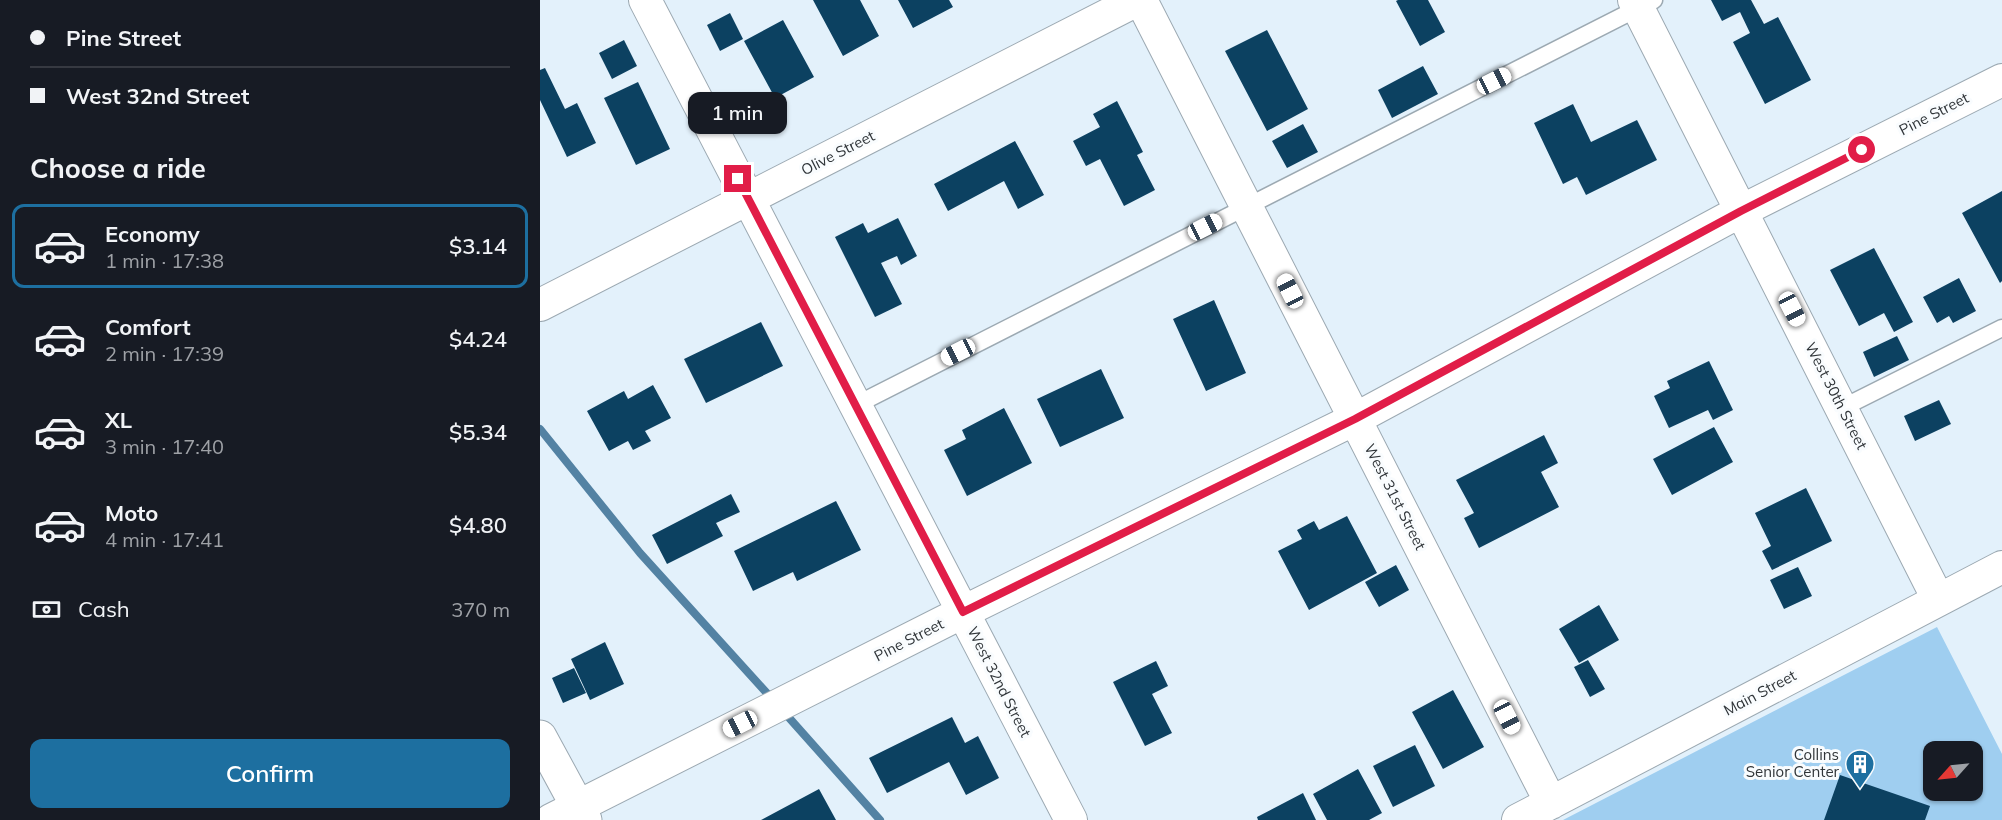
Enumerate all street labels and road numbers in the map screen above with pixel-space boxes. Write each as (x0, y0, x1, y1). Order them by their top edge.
street label: Pine Street (1896, 88, 1972, 139)
street label: Olive Street (798, 126, 878, 179)
street label: West 30th Street (1801, 339, 1872, 453)
street label: West 31st Street (1361, 441, 1430, 553)
street label: Pine Street (871, 614, 947, 665)
street label: West 32nd Street (963, 623, 1036, 740)
street label: Main Street (1720, 665, 1799, 720)

